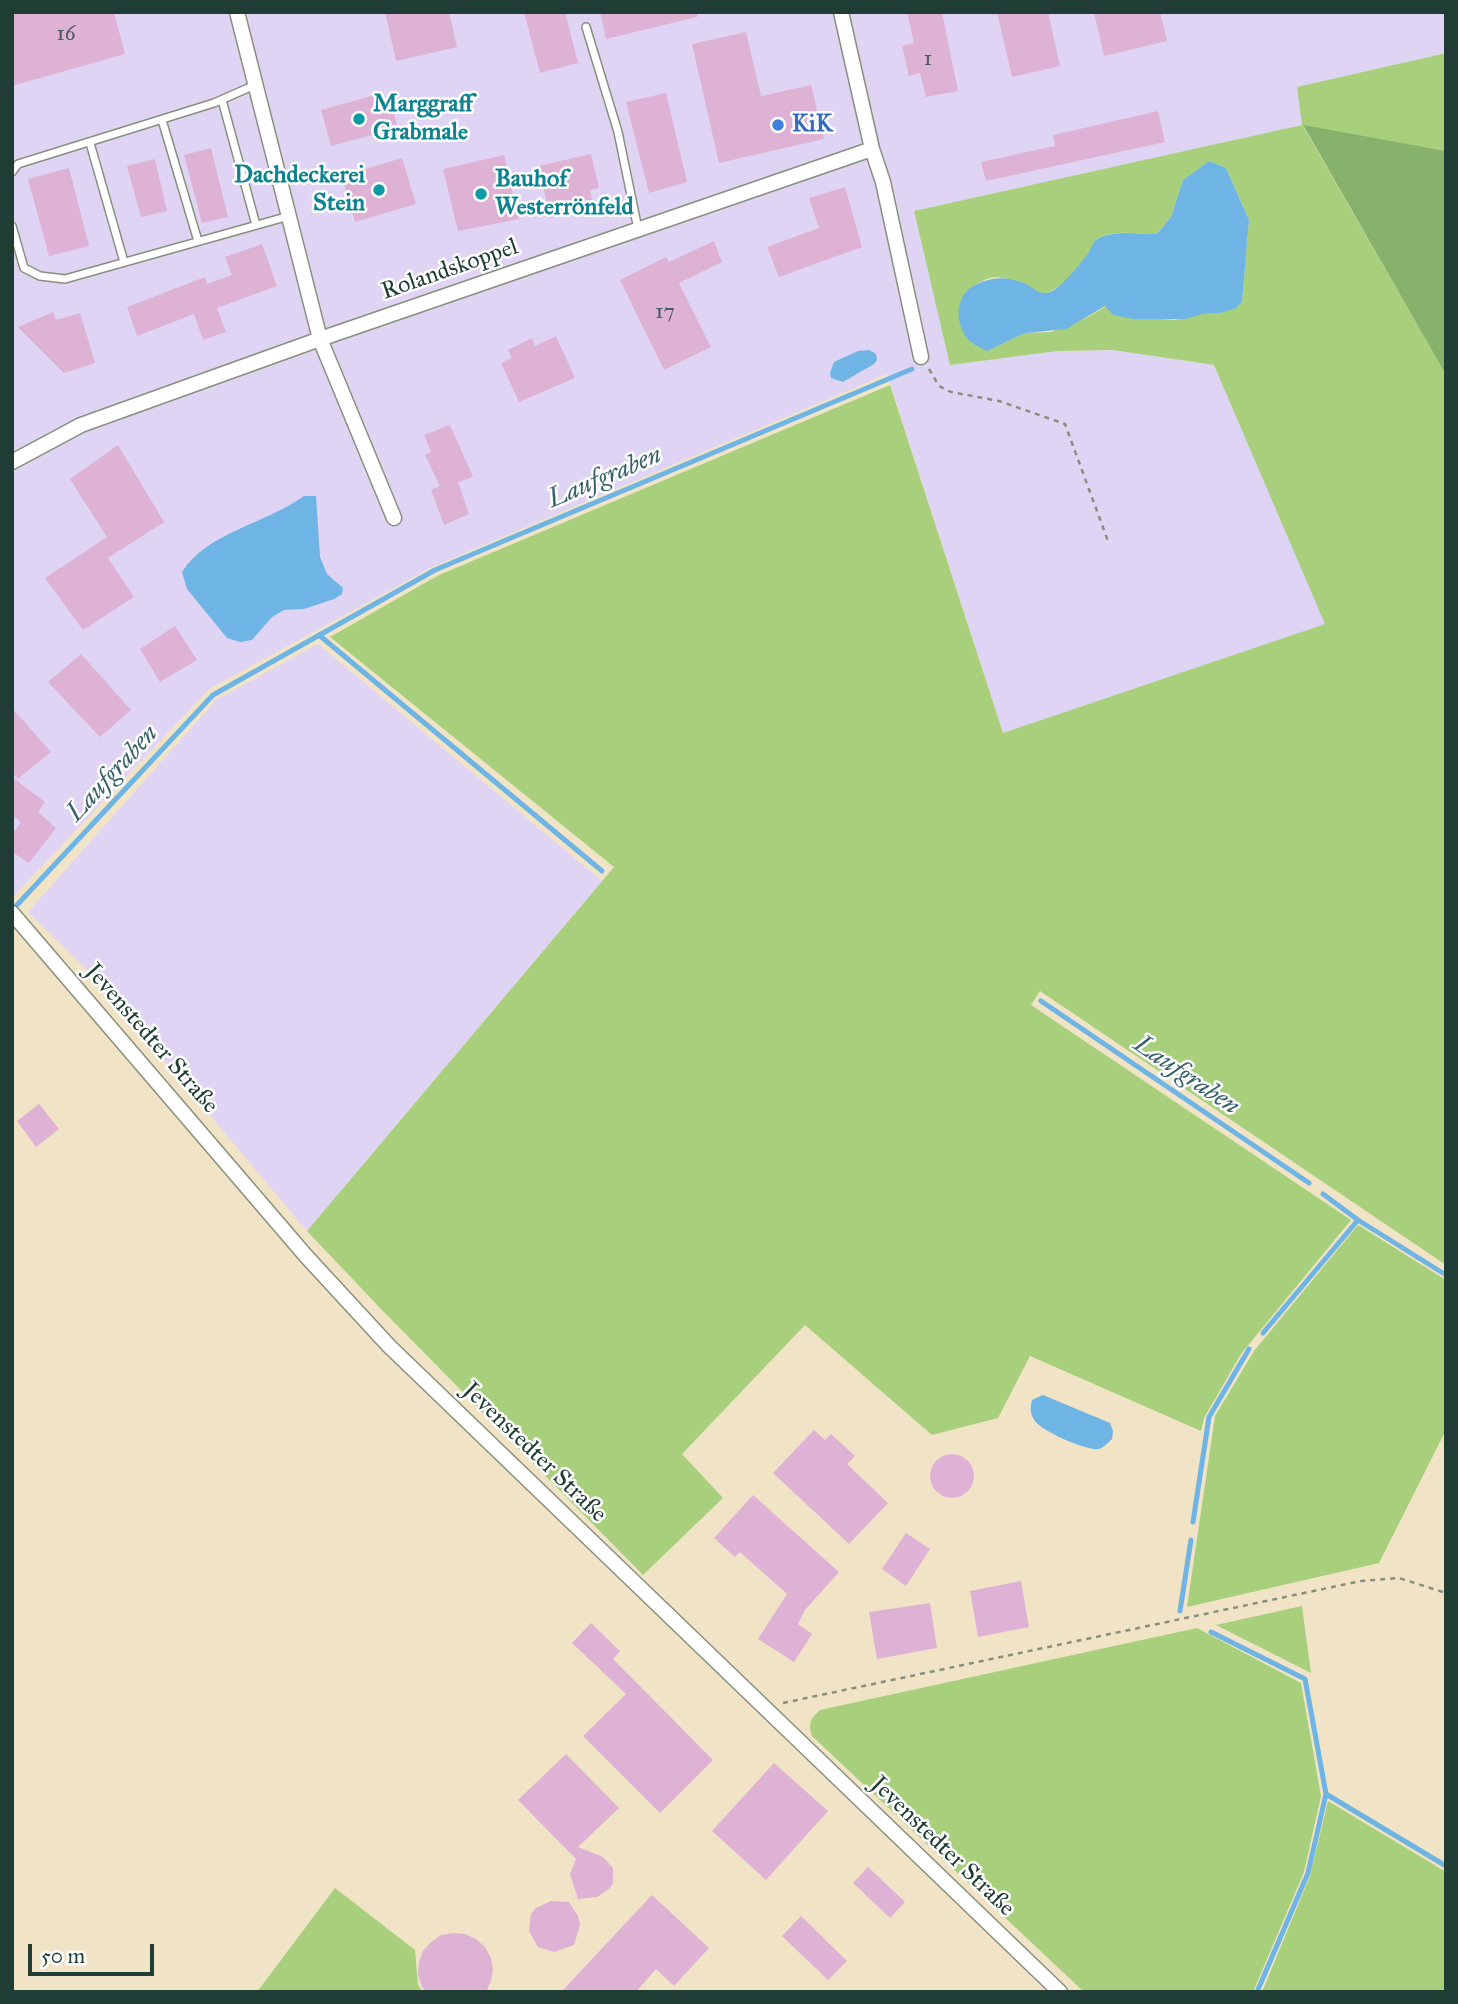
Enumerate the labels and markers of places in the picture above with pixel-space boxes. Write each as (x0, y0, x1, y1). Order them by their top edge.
place label: Marggraff Grabmale (373, 91, 473, 147)
marker: Marggraff Grabmale (351, 111, 367, 127)
place label: KiK (792, 111, 833, 139)
marker: KiK (770, 117, 786, 133)
place label: Dachdeckerei Stein (234, 162, 365, 218)
place label: Bauhof Westerrönfeld (495, 166, 634, 222)
marker: Dachdeckerei Stein (371, 182, 387, 198)
marker: Bauhof Westerrönfeld (473, 186, 489, 202)

